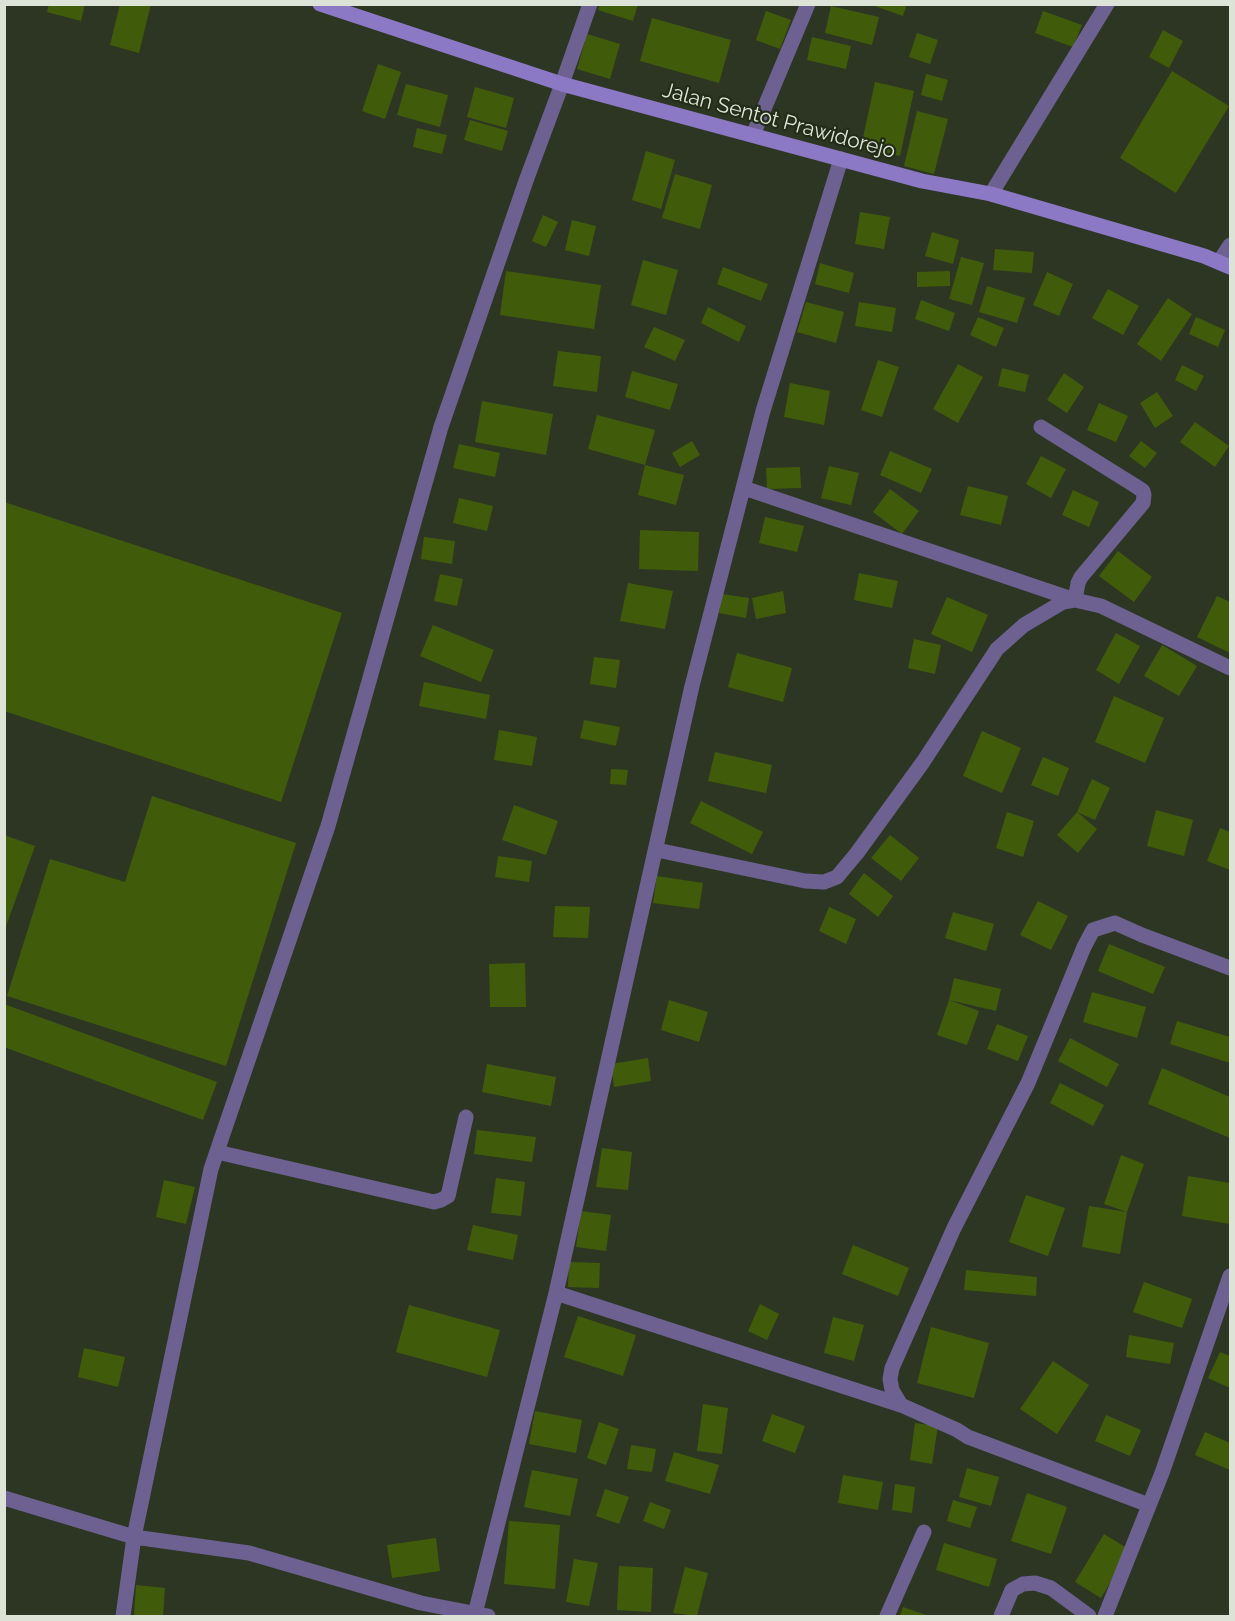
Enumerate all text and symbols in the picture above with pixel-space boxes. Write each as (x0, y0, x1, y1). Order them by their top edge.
street label: Jalan Sentot Prawidorejo (660, 78, 898, 164)

